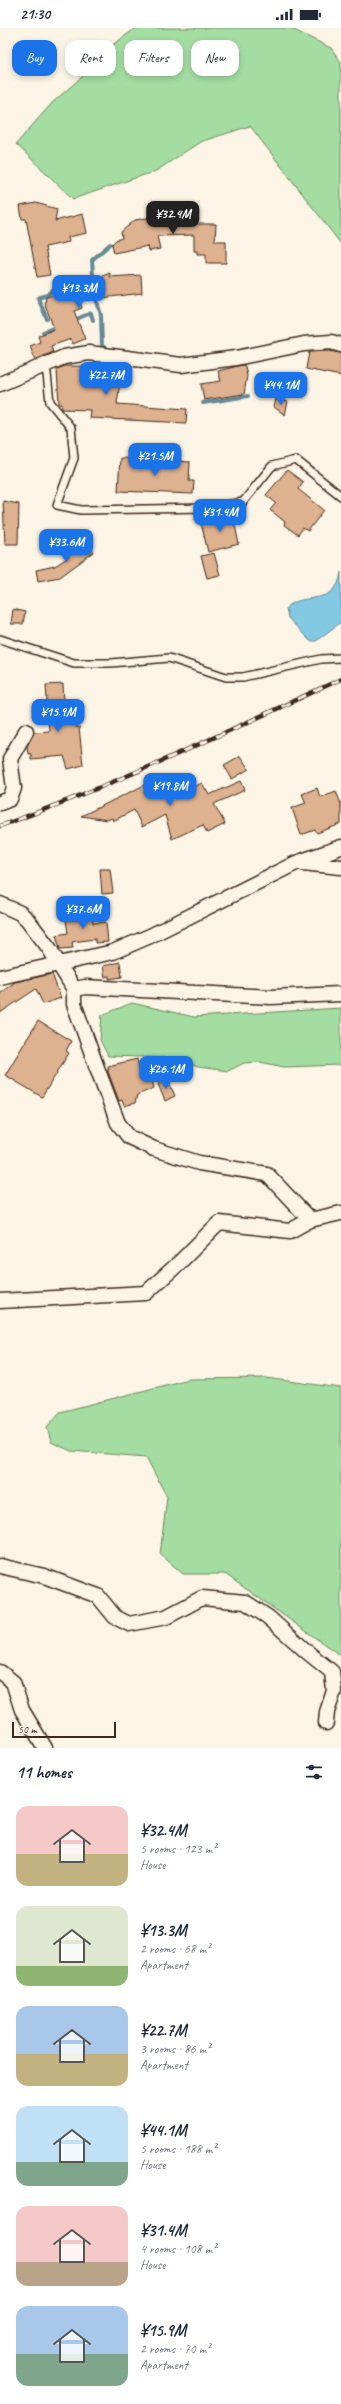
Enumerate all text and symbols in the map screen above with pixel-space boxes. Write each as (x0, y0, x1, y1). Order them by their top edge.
text: 21:30 (20, 5, 50, 24)
chip: Buy (12, 40, 57, 76)
chip: Rent (65, 40, 116, 76)
chip: Filters (124, 40, 183, 76)
chip: New (191, 40, 239, 76)
pin: ¥32.4M (140, 201, 206, 235)
text: ¥32.4M (155, 206, 191, 222)
pin: ¥13.3M (46, 275, 112, 309)
text: ¥13.3M (61, 280, 97, 296)
pin: ¥22.7M (73, 362, 139, 396)
text: ¥22.7M (88, 367, 124, 383)
pin: ¥44.1M (248, 372, 314, 406)
text: ¥44.1M (263, 377, 299, 393)
pin: ¥21.5M (122, 443, 188, 477)
text: ¥21.5M (137, 448, 173, 464)
pin: ¥31.4M (187, 499, 253, 533)
text: ¥31.4M (202, 504, 238, 520)
pin: ¥33.6M (33, 529, 99, 563)
text: ¥33.6M (48, 534, 84, 550)
pin: ¥15.9M (25, 699, 91, 733)
text: ¥15.9M (40, 704, 76, 720)
pin: ¥19.8M (137, 773, 203, 807)
text: ¥19.8M (152, 778, 188, 794)
pin: ¥37.6M (50, 896, 116, 930)
text: ¥37.6M (65, 901, 101, 917)
pin: ¥26.1M (133, 1056, 199, 1090)
text: ¥26.1M (148, 1061, 184, 1077)
scale bar (12, 1720, 116, 1739)
text: 50 m (18, 1722, 37, 1736)
icon: filters (303, 1761, 325, 1783)
text: 11 homes (16, 1762, 72, 1783)
text: ¥32.4M (140, 1820, 186, 1841)
icon: home (48, 1822, 96, 1870)
text: 5 rooms · 123 m² (140, 1841, 216, 1857)
text: House (140, 1857, 165, 1873)
text: ¥13.3M (140, 1920, 186, 1941)
icon: home (48, 1922, 96, 1970)
text: 2 rooms · 68 m² (140, 1941, 210, 1957)
text: Apartment (140, 1957, 188, 1973)
text: ¥22.7M (140, 2020, 186, 2041)
icon: home (48, 2022, 96, 2070)
text: 3 rooms · 86 m² (140, 2041, 210, 2057)
text: Apartment (140, 2057, 188, 2073)
text: ¥44.1M (140, 2120, 186, 2141)
icon: home (48, 2122, 96, 2170)
text: 5 rooms · 188 m² (140, 2141, 216, 2157)
text: House (140, 2157, 165, 2173)
text: ¥31.4M (140, 2220, 186, 2241)
icon: home (48, 2222, 96, 2270)
text: 4 rooms · 108 m² (140, 2241, 216, 2257)
text: House (140, 2257, 165, 2273)
text: ¥15.9M (140, 2320, 186, 2341)
icon: home (48, 2322, 96, 2370)
text: 2 rooms · 70 m² (140, 2341, 210, 2357)
text: Apartment (140, 2357, 188, 2373)

